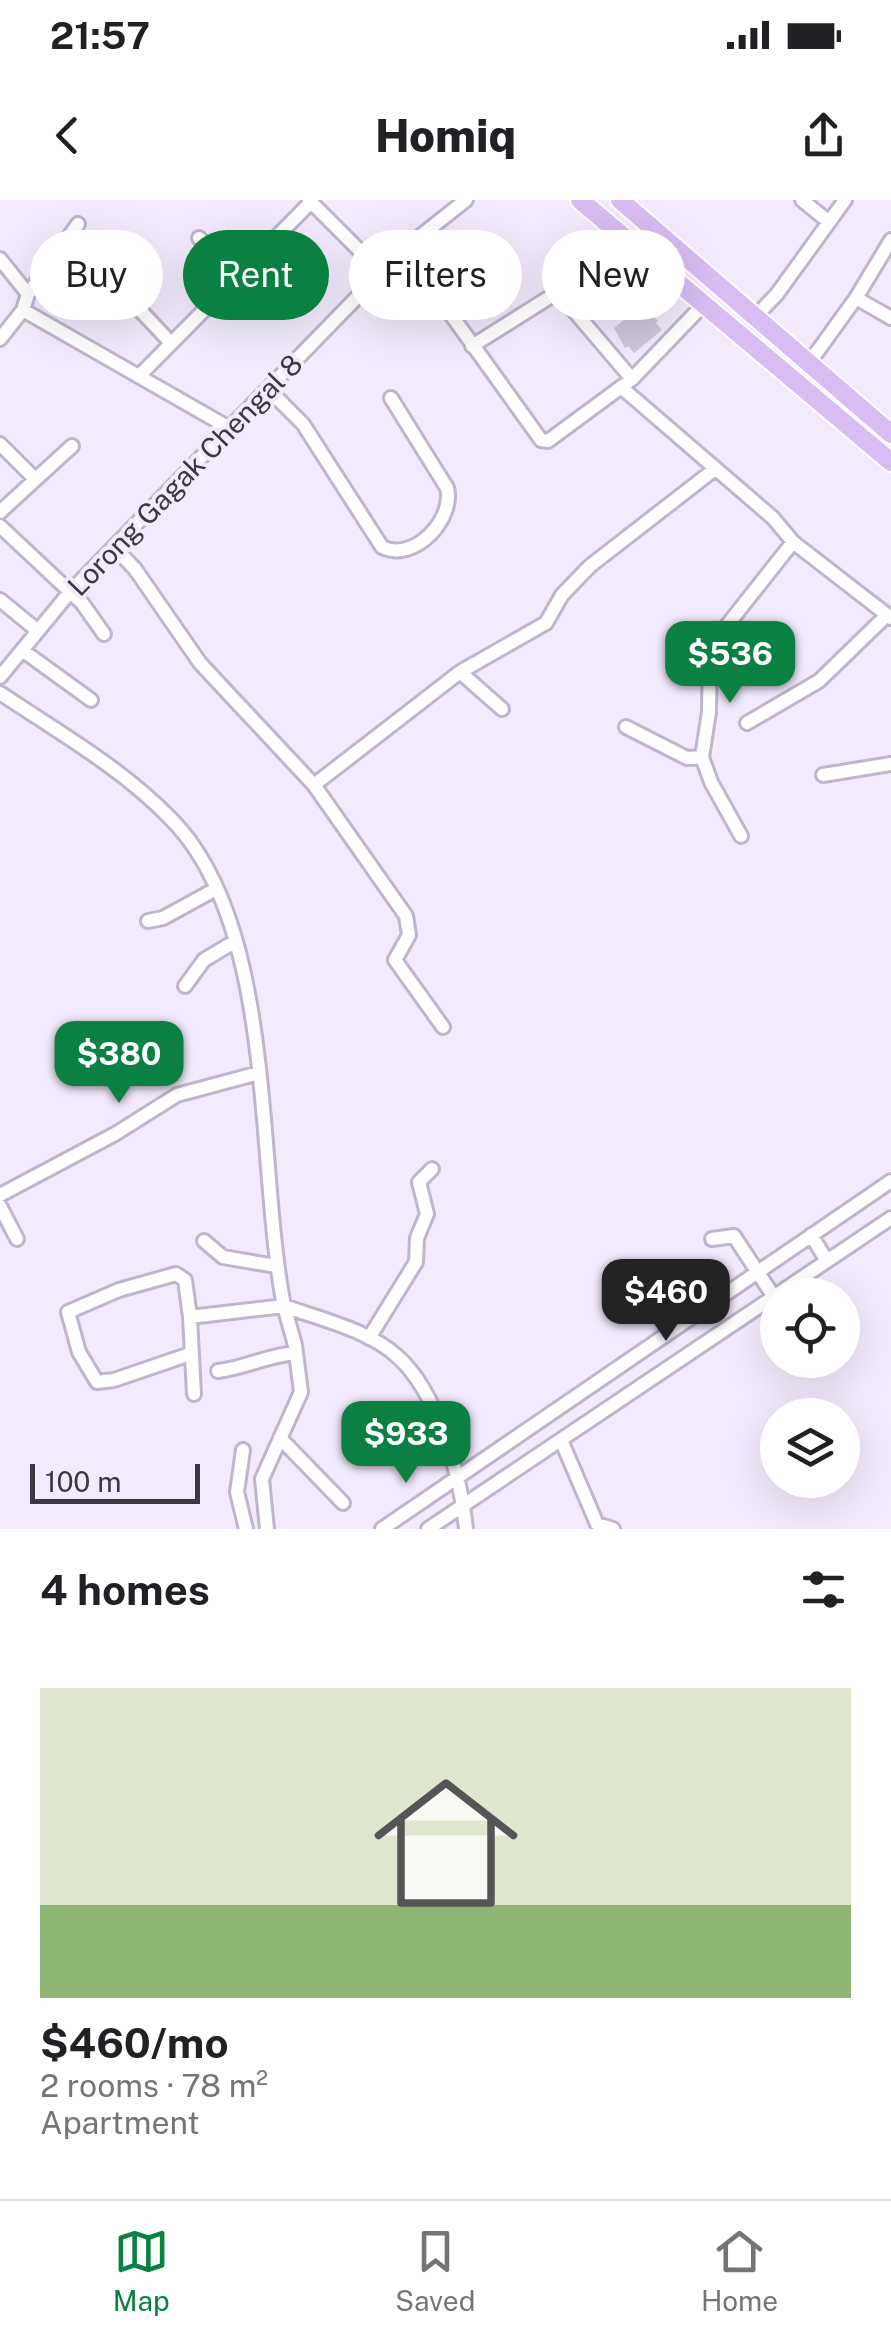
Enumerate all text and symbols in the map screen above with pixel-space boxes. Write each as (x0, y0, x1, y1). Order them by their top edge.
text: 21:57 (50, 13, 150, 58)
icon: back (40, 108, 95, 163)
icon: share (796, 108, 851, 163)
text: Homiq (375, 109, 516, 162)
chip: Buy (30, 230, 163, 320)
chip: Rent (183, 230, 329, 320)
chip: Filters (349, 230, 522, 320)
chip: New (542, 230, 685, 320)
street label: Lorong Gagak Chengal 8 (61, 347, 309, 602)
pin: $536 (671, 621, 789, 706)
text: $536 (687, 635, 773, 672)
pin: $380 (60, 1021, 178, 1106)
text: $380 (77, 1035, 161, 1072)
pin: $460 (607, 1259, 725, 1344)
text: $460 (624, 1273, 708, 1310)
map controls (760, 1278, 860, 1498)
button: locate (760, 1278, 860, 1378)
button: layers (760, 1398, 860, 1498)
pin: $933 (347, 1401, 465, 1486)
text: $933 (363, 1415, 449, 1452)
scale bar (30, 1459, 200, 1504)
text: 100 m (45, 1465, 122, 1498)
icon: filters (796, 1562, 851, 1617)
text: 4 homes (40, 1565, 210, 1614)
icon: home (356, 1753, 536, 1933)
text: $460/mo (40, 2018, 229, 2067)
text: 2 rooms · 78 m² (40, 2067, 268, 2104)
text: Apartment (40, 2104, 200, 2141)
tab: Map (113, 2224, 170, 2317)
tab: Saved (395, 2224, 475, 2317)
tab: Home (701, 2224, 778, 2317)

